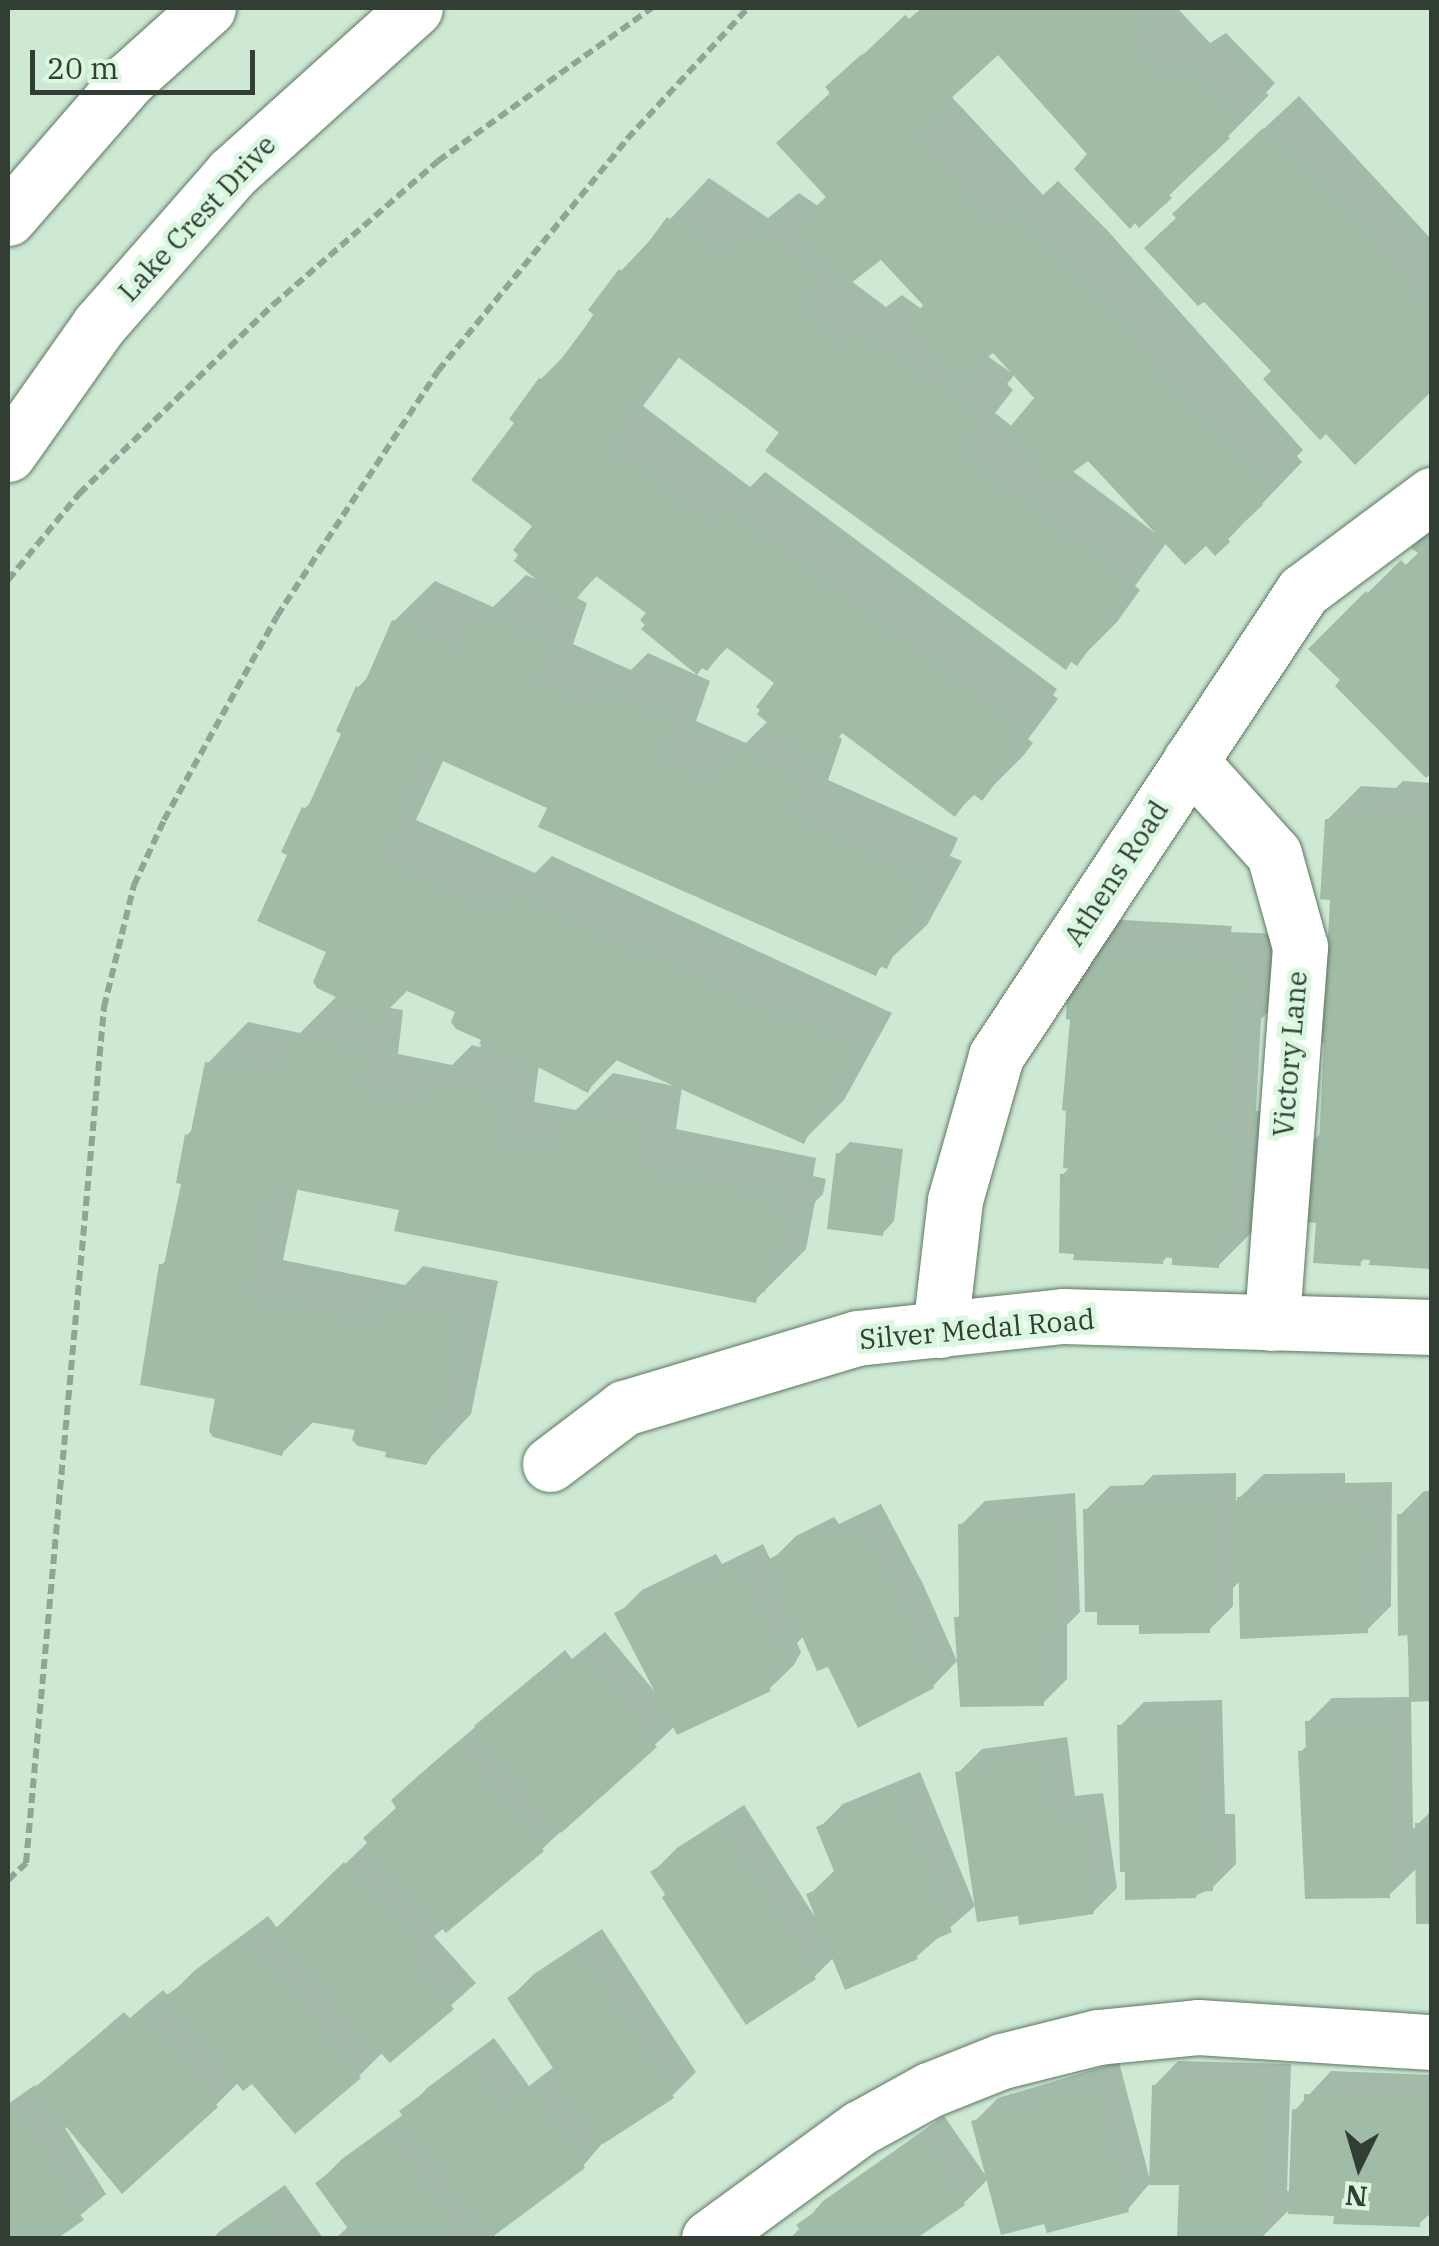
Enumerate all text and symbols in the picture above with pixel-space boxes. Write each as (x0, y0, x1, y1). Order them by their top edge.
scale bar (35, 30, 260, 92)
text: 20 m (47, 48, 119, 87)
street label: Lake Crest Drive (111, 128, 283, 308)
street label: Athens Road (1057, 794, 1175, 952)
street label: Victory Lane (1266, 970, 1314, 1138)
street label: Silver Medal Road (858, 1302, 1096, 1356)
north arrow (1309, 2116, 1409, 2216)
text: N (1344, 2177, 1369, 2216)

